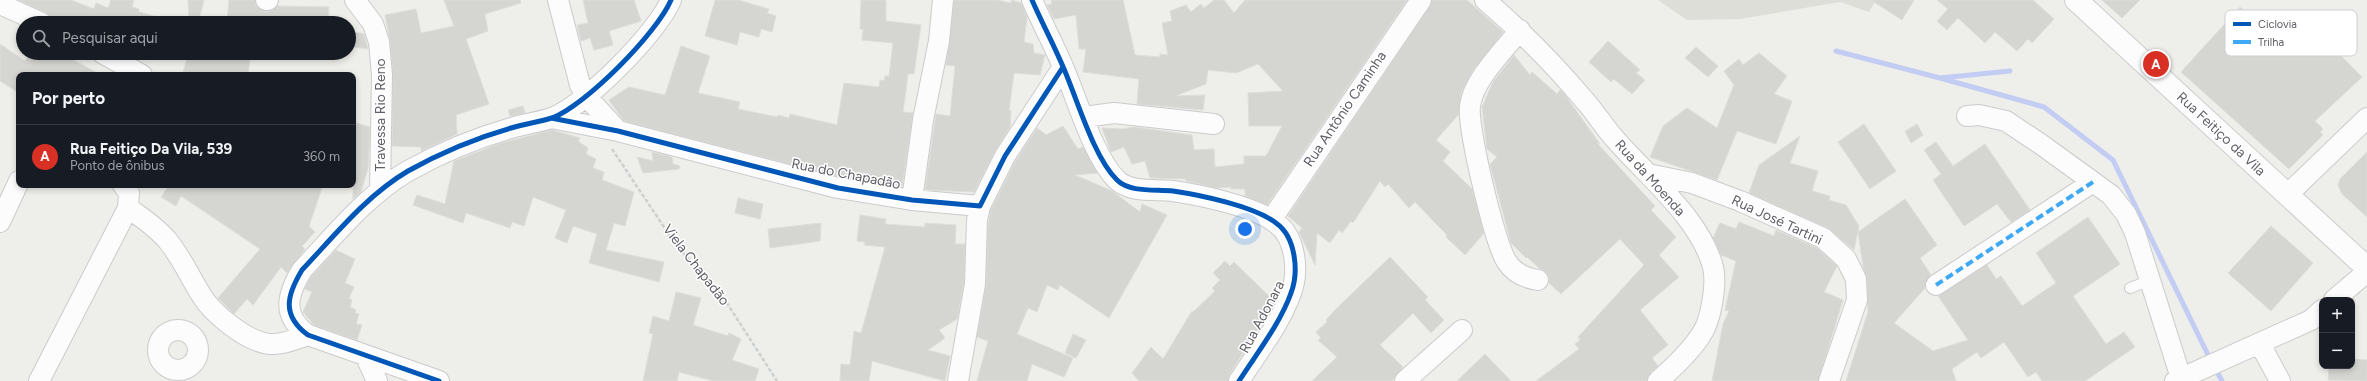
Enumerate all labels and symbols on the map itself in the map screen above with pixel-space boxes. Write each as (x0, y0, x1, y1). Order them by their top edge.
legend (2225, 10, 2357, 56)
text: Ciclovia (2258, 18, 2297, 31)
text: Trilha (2258, 36, 2284, 49)
street label: Rua Antônio Caminha (1300, 48, 1390, 170)
pin: A (2143, 49, 2169, 79)
street label: Travessa Rio Reno (372, 58, 389, 172)
street label: Rua Feitiço da Vila (2173, 88, 2269, 180)
street label: Rua da Moenda (1611, 136, 1689, 220)
street label: Rua do Chapadão (790, 155, 902, 193)
street label: Rua José Tartini (1729, 191, 1825, 249)
your location (1235, 219, 1255, 239)
street label: Viela Chapadão (659, 221, 733, 309)
street label: Rua Adonara (1236, 278, 1288, 356)

